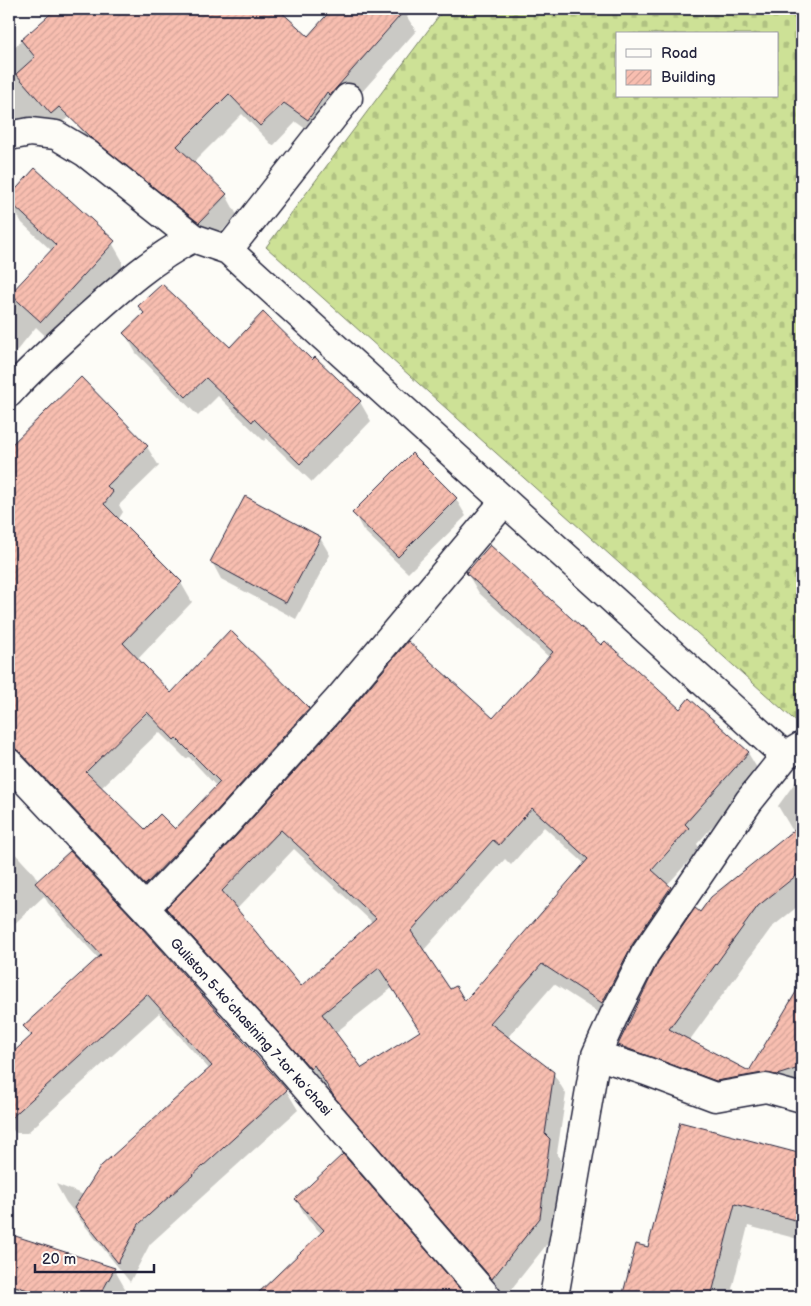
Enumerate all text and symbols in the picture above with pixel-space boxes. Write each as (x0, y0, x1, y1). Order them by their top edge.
legend (616, 32, 778, 98)
text: Road (661, 44, 697, 63)
text: Building (661, 68, 716, 87)
street label: Guliston 5-koʻchasining 7-tor koʻchasi (167, 935, 335, 1119)
scale bar (35, 1241, 154, 1273)
text: 20 m (42, 1250, 76, 1269)

